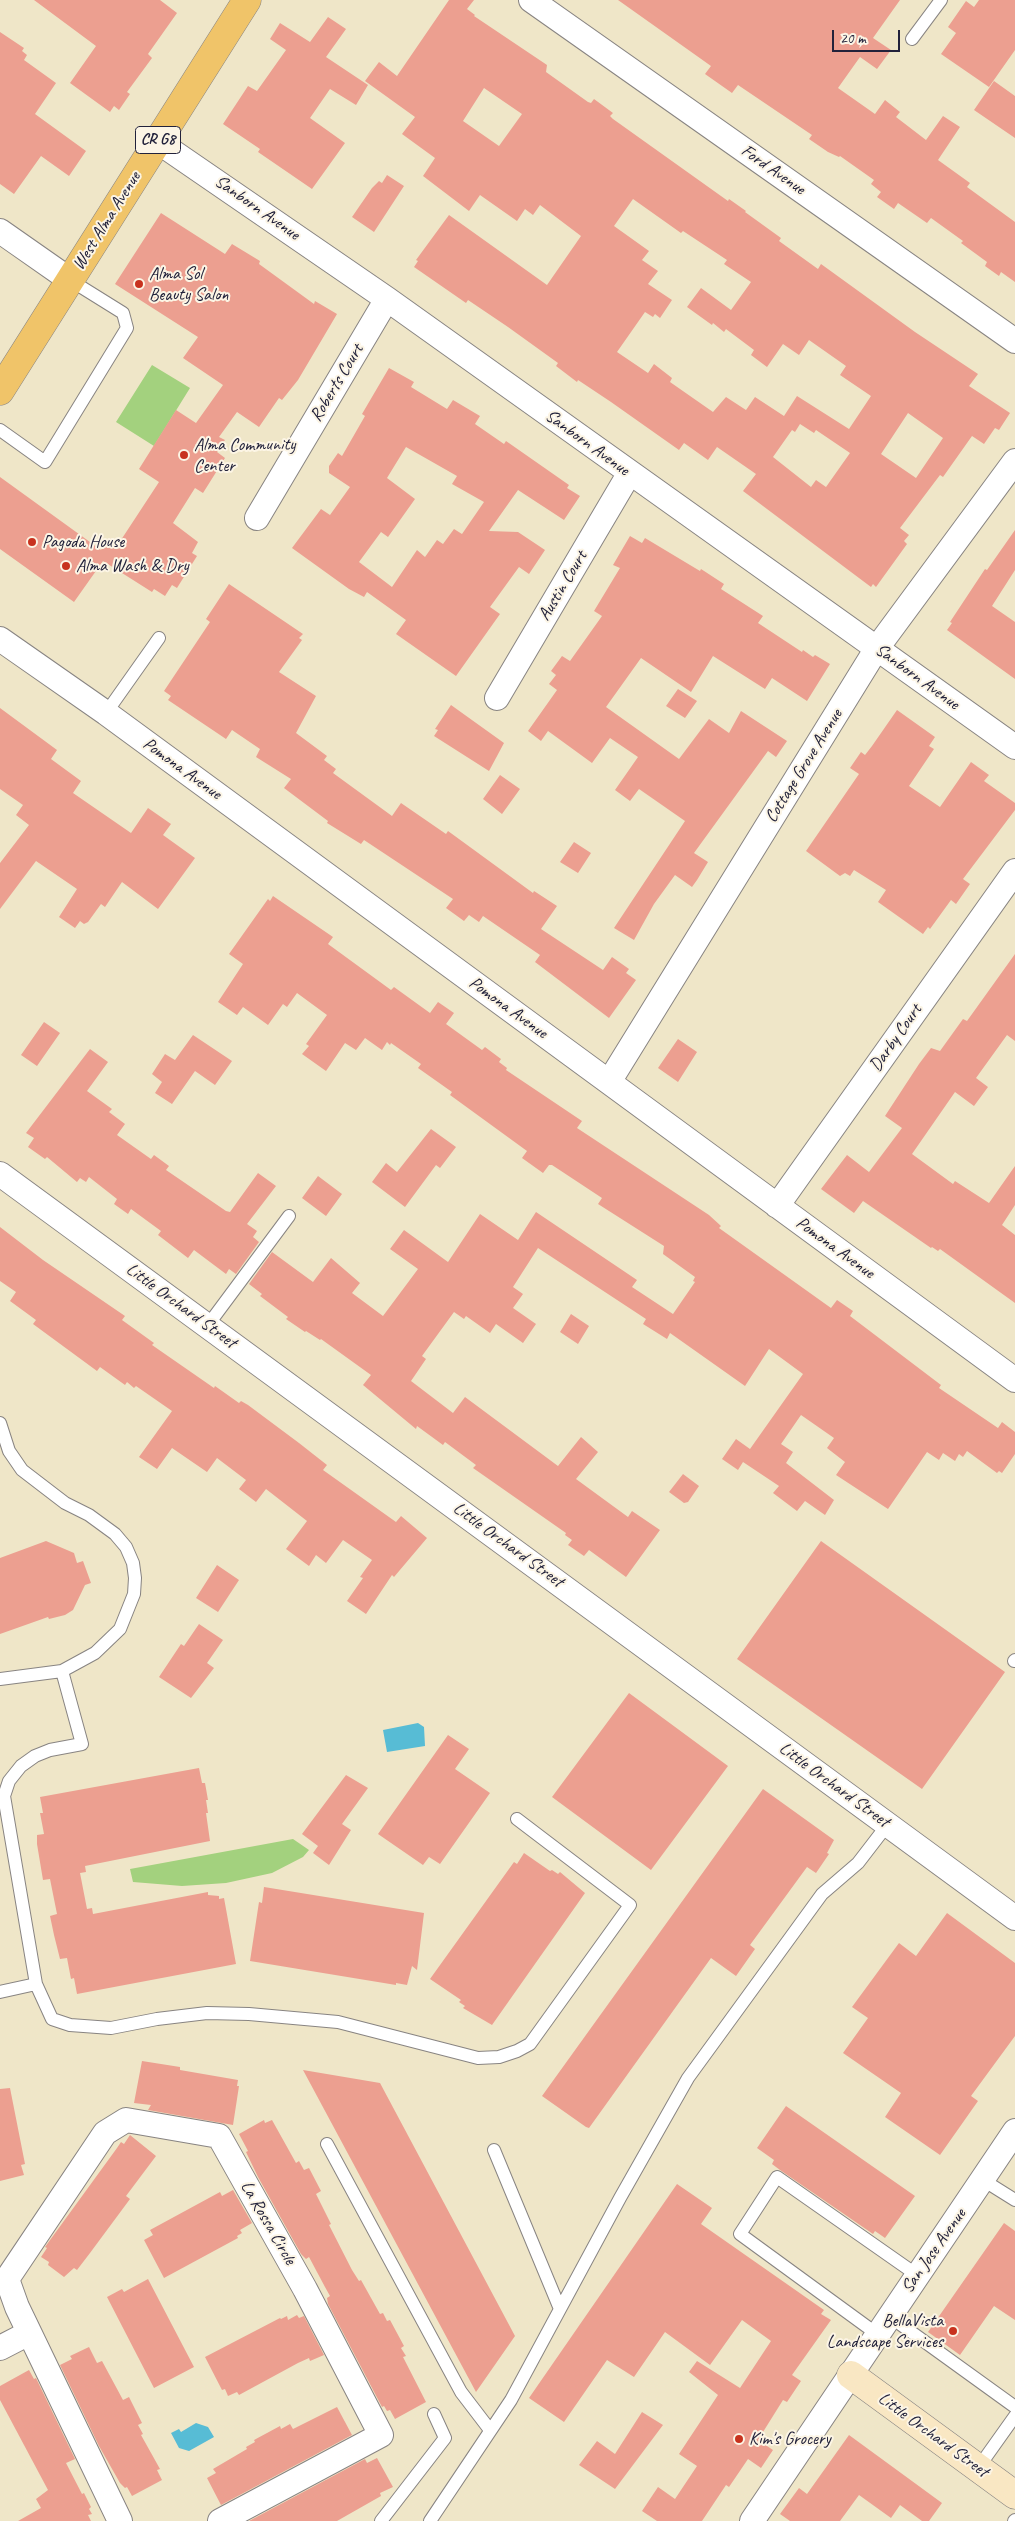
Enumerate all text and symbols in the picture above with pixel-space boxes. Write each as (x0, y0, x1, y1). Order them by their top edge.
scale bar (835, 20, 902, 52)
text: 20 m (840, 29, 866, 48)
road number: CR G8 (136, 126, 180, 154)
street label: Ford Avenue (737, 140, 809, 200)
street label: West Alma Avenue (68, 168, 146, 274)
street label: Sanborn Avenue (210, 171, 304, 245)
place label: Alma Sol Beauty Salon (149, 263, 228, 306)
marker: Alma Sol Beauty Salon (133, 278, 145, 290)
street label: Roberts Court (305, 340, 369, 426)
street label: Sanborn Avenue (541, 405, 633, 481)
place label: Alma Community Center (194, 434, 295, 476)
marker: Alma Community Center (178, 449, 190, 461)
place label: Pagoda House (42, 531, 124, 553)
marker: Pagoda House (26, 536, 38, 548)
street label: Austin Court (534, 547, 592, 625)
place label: Alma Wash & Dry (76, 555, 189, 577)
marker: Alma Wash & Dry (60, 560, 72, 572)
street label: Sanborn Avenue (871, 639, 963, 715)
street label: Cottage Grove Avenue (760, 705, 848, 827)
street label: Pomona Avenue (139, 733, 225, 805)
street label: Pomona Avenue (465, 972, 551, 1044)
street label: Darby Court (865, 1000, 927, 1076)
street label: Pomona Avenue (792, 1212, 878, 1284)
street label: Little Orchard Street (122, 1259, 240, 1353)
street label: Little Orchard Street (449, 1498, 567, 1592)
street label: Little Orchard Street (775, 1738, 893, 1832)
street label: La Rossa Circle (235, 2177, 301, 2269)
street label: San Jose Avenue (897, 2205, 971, 2297)
place label: BellaVista Landscape Services (827, 2310, 943, 2352)
marker: BellaVista Landscape Services (947, 2325, 959, 2337)
street label: Little Orchard Street (874, 2388, 992, 2482)
place label: Kim's Grocery (749, 2428, 831, 2450)
marker: Kim's Grocery (733, 2433, 745, 2445)

